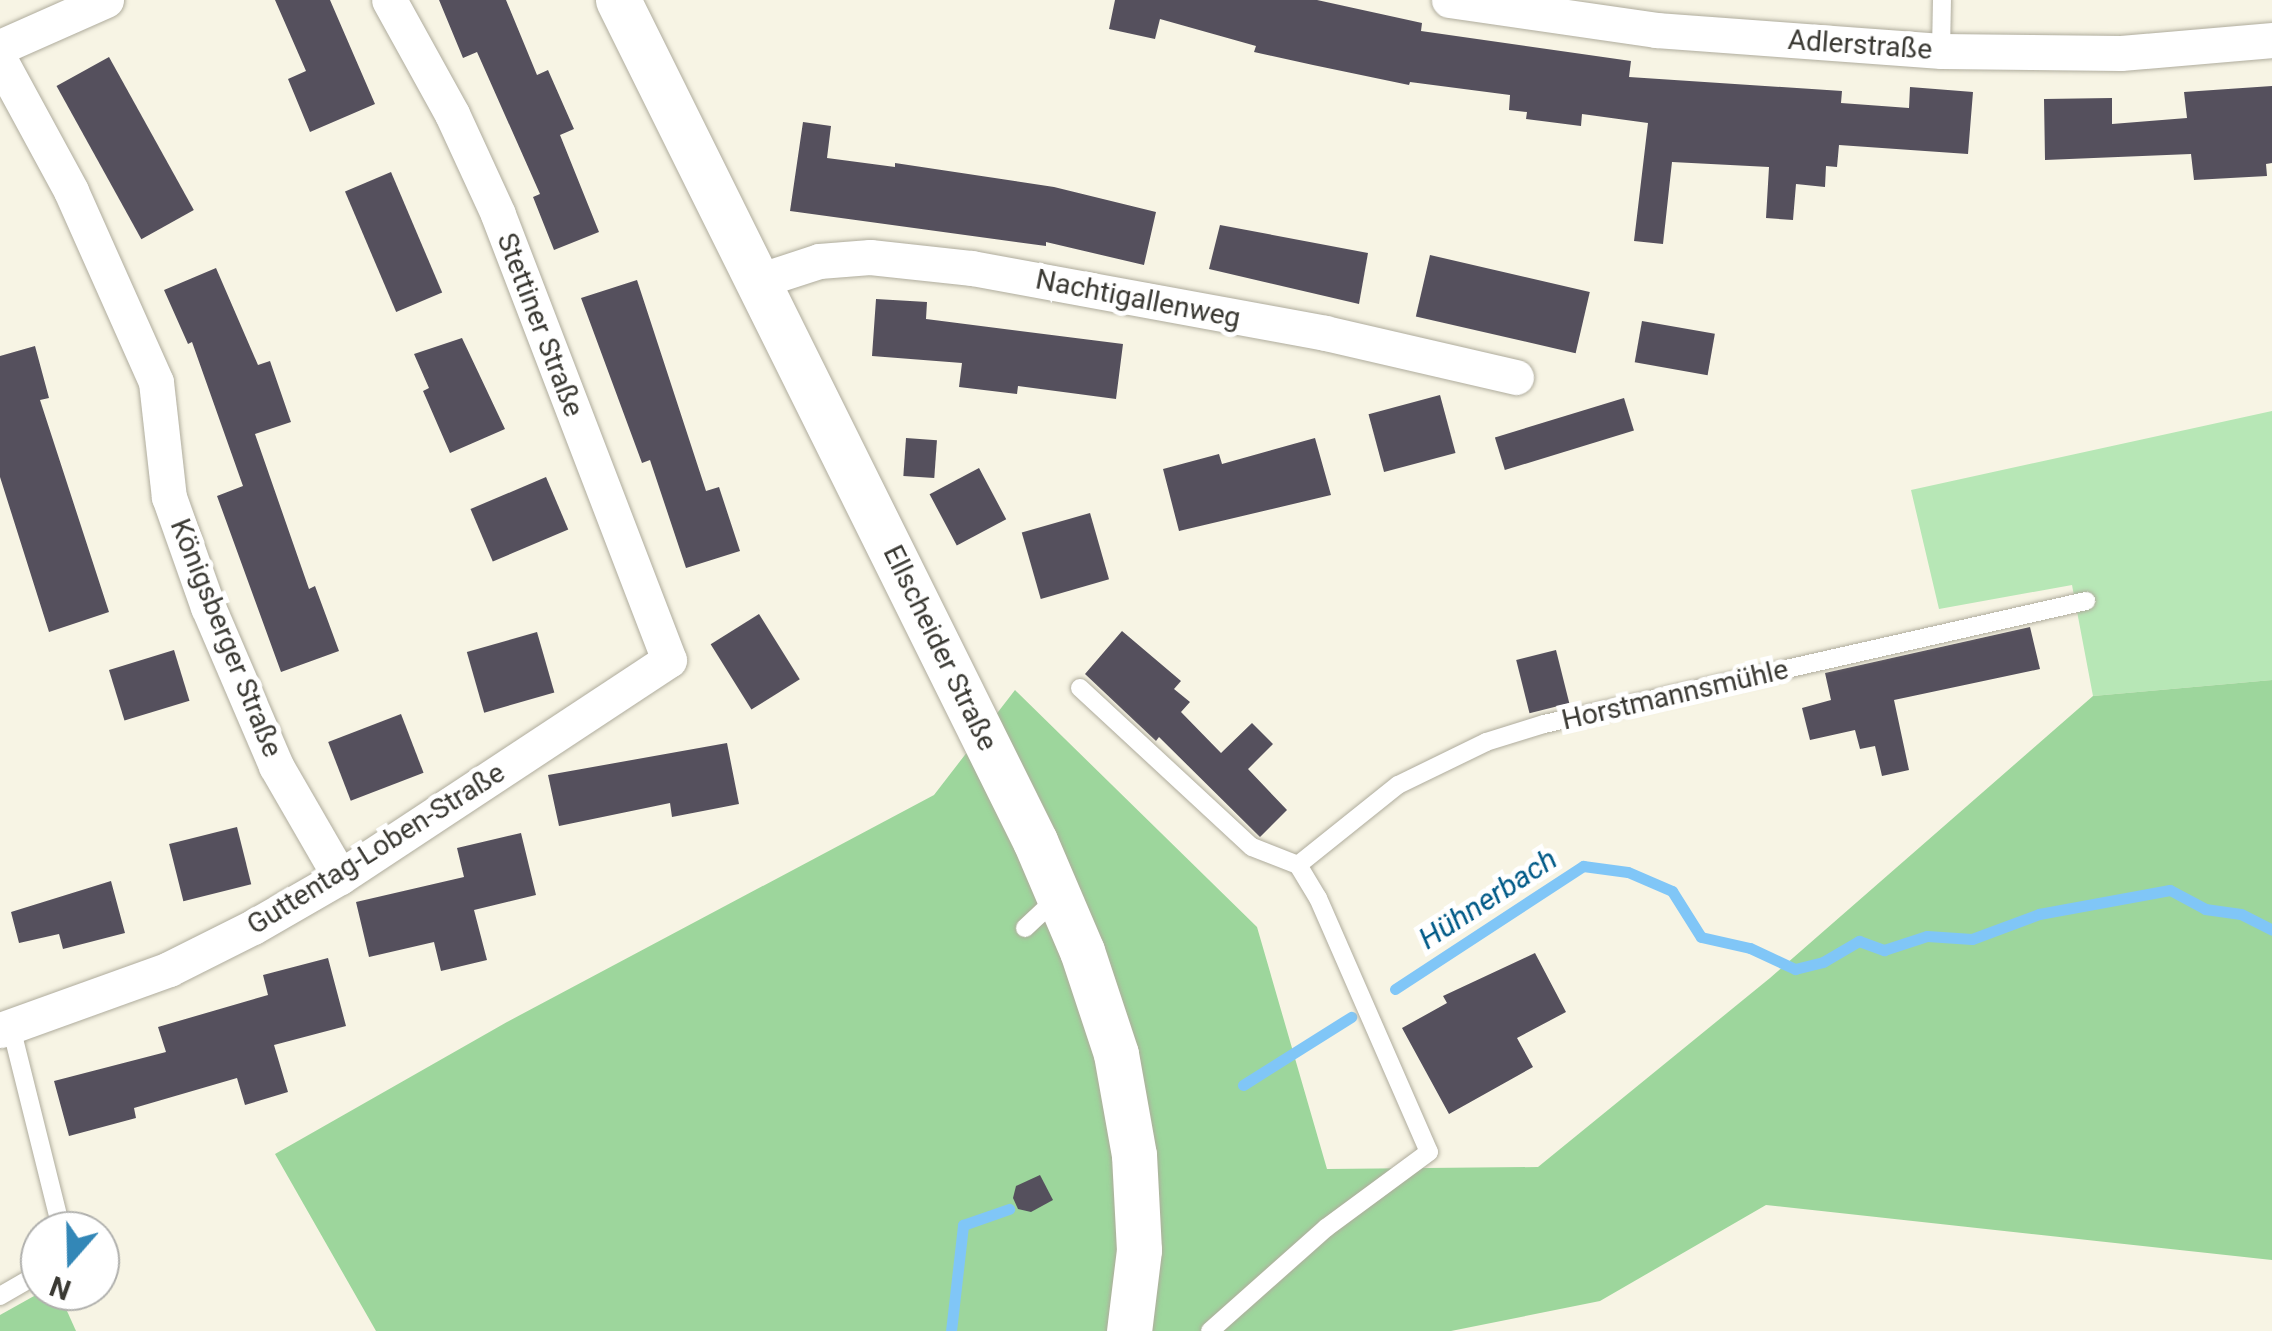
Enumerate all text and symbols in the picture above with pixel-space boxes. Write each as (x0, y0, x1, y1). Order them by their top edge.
street label: Adlerstraße (1787, 23, 1933, 67)
street label: Stettiner Straße (490, 228, 590, 422)
street label: Nachtigallenweg (1033, 263, 1243, 335)
street label: Königsberger Straße (163, 514, 289, 762)
street label: Ellscheider Straße (876, 540, 1004, 756)
street label: Horstmannsmühle (1559, 653, 1791, 737)
street label: Guttentag-Loben-Straße (241, 756, 511, 942)
water label: Hühnerbach (1412, 841, 1564, 957)
north arrow (20, 1211, 120, 1311)
text: N (45, 1269, 75, 1307)

